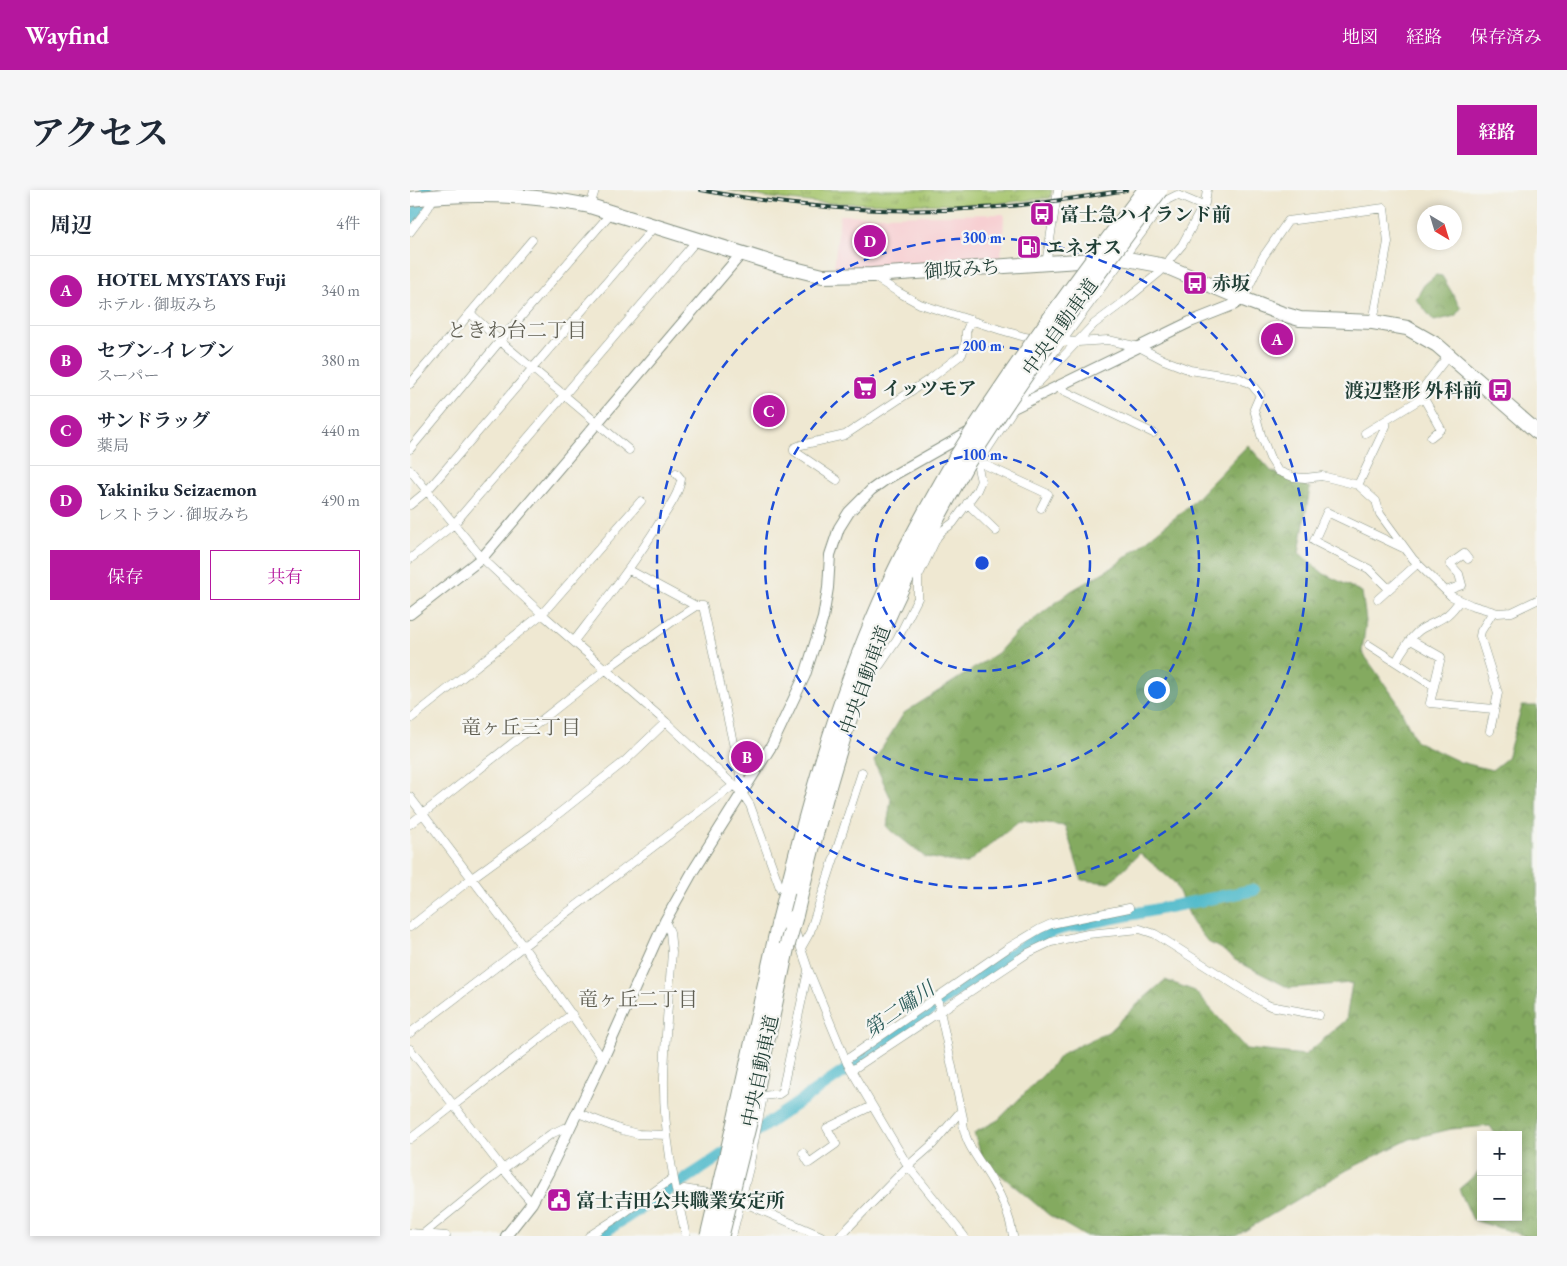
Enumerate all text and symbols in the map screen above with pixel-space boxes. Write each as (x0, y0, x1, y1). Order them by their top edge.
text: Wayfind (25, 20, 109, 51)
text: 地図 (1342, 25, 1378, 48)
text: 経路 (1406, 25, 1442, 48)
text: 保存済み (1470, 25, 1542, 48)
button: 経路 (1457, 105, 1537, 155)
text: アクセス (30, 110, 169, 155)
bus stop icon: 富士急ハイランド前 (1029, 201, 1055, 227)
place label: 富士急ハイランド前 (1060, 202, 1231, 227)
north arrow (1417, 205, 1462, 250)
text: 周辺 (50, 211, 92, 238)
text: 4件 (336, 213, 360, 234)
pin: D (854, 222, 886, 260)
text: 300 m (962, 228, 1002, 247)
fuel station icon: エネオス (1016, 234, 1042, 260)
place label: エネオス (1046, 235, 1122, 260)
street label: 御坂みち (923, 254, 1001, 284)
text: HOTEL MYSTAYS Fuji (97, 267, 286, 292)
bus stop icon: 赤坂 (1182, 270, 1208, 296)
place label: 赤坂 (1212, 271, 1250, 296)
street label: 中央自動車道 (1016, 274, 1104, 380)
text: A (60, 280, 72, 301)
text: 340 m (321, 280, 360, 301)
text: ホテル · 御坂みち (97, 294, 218, 315)
district label: ときわ台二丁目 (447, 317, 587, 343)
pin: A (1261, 320, 1293, 358)
text: 200 m (962, 336, 1002, 355)
text: セブン-イレブン (97, 338, 235, 363)
text: B (61, 350, 71, 371)
text: 380 m (321, 350, 360, 371)
text: スーパー (97, 365, 159, 386)
supermarket icon: イッツモア (852, 375, 878, 401)
place label: イッツモア (882, 376, 977, 401)
bus stop icon: 渡辺整形 外科前 (1487, 377, 1513, 403)
place label: 渡辺整形 外科前 (1344, 378, 1482, 403)
pin: C (753, 392, 785, 430)
text: サンドラッグ (97, 408, 210, 433)
text: C (60, 420, 72, 441)
text: 440 m (321, 420, 360, 441)
text: 薬局 (97, 435, 129, 456)
text: 100 m (962, 445, 1002, 464)
text: Yakiniku Seizaemon (97, 477, 257, 502)
text: D (60, 490, 72, 511)
text: 490 m (321, 490, 360, 511)
text: レストラン · 御坂みち (97, 504, 250, 525)
button: 保存 (50, 550, 200, 600)
button: 共有 (210, 550, 360, 600)
centre of rings (973, 554, 991, 572)
street label: 中央自動車道 (834, 622, 896, 738)
your location (1144, 677, 1170, 703)
district label: 竜ヶ丘三丁目 (461, 714, 581, 740)
pin: B (731, 738, 763, 776)
water label: 第二嘯川 (859, 974, 941, 1043)
district label: 竜ヶ丘二丁目 (578, 986, 698, 1012)
street label: 中央自動車道 (736, 1013, 784, 1129)
map controls (1477, 1131, 1522, 1221)
button: + (1477, 1131, 1522, 1176)
button: − (1477, 1176, 1522, 1221)
public building icon: 富士吉田公共職業安定所 (546, 1187, 572, 1213)
place label: 富士吉田公共職業安定所 (576, 1188, 785, 1213)

